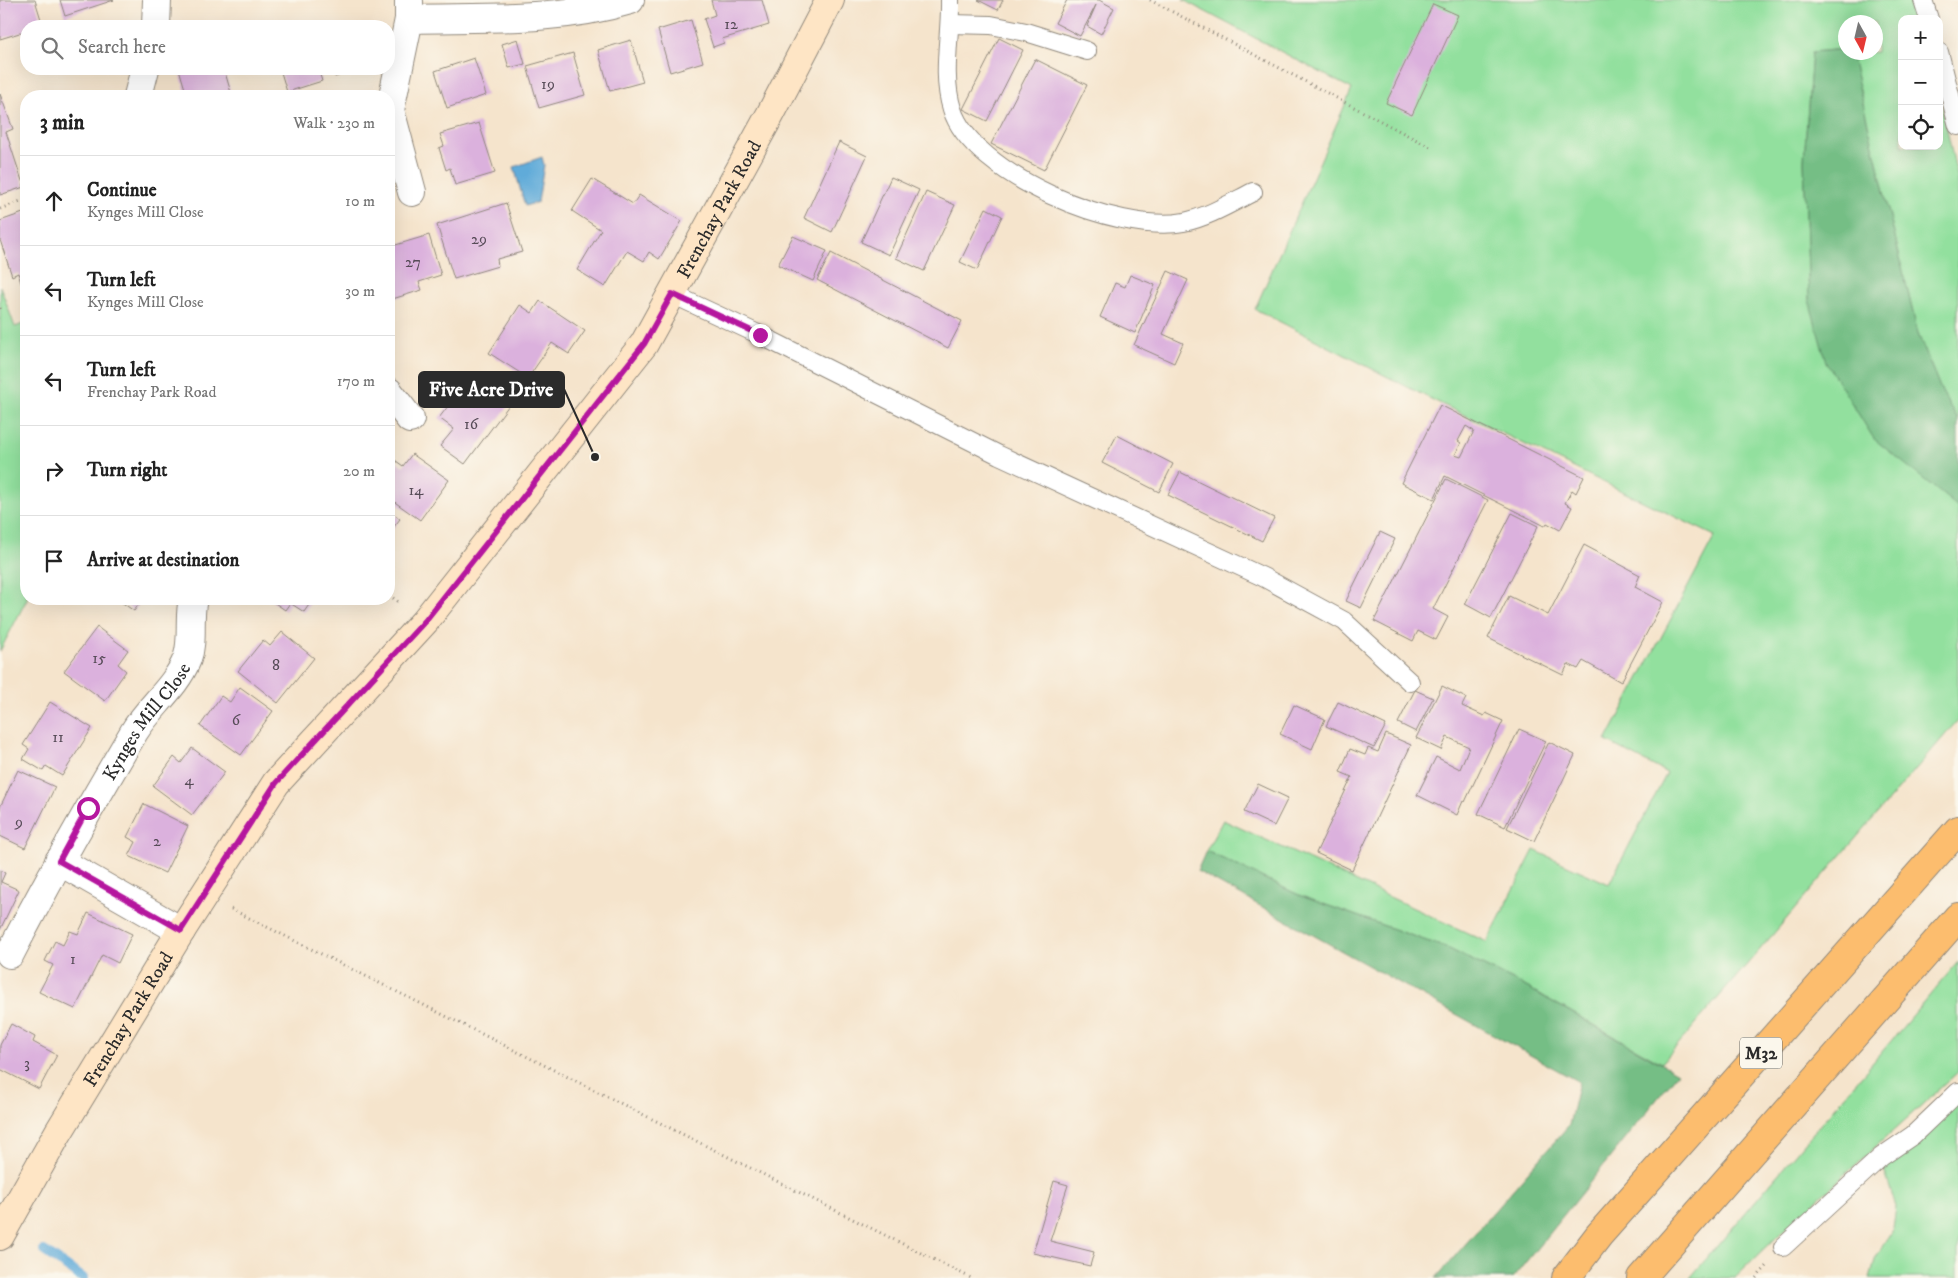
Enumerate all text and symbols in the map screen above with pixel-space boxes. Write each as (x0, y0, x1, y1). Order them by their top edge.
house number: 12 (724, 14, 738, 34)
north arrow (1838, 15, 1883, 60)
map controls (1898, 15, 1943, 150)
button: + (1898, 15, 1943, 60)
search box (20, 20, 395, 75)
icon: search (38, 34, 66, 62)
text: Search here (78, 36, 166, 59)
button: − (1898, 60, 1943, 105)
house number: 19 (541, 74, 555, 94)
button: locate (1898, 105, 1943, 150)
text: 3 min (40, 110, 85, 136)
text: Walk · 230 m (293, 113, 375, 133)
street label: Frenchay Park Road (673, 136, 767, 283)
text: Continue (87, 179, 157, 202)
icon: ahead (40, 187, 68, 215)
text: 10 m (345, 191, 375, 211)
text: Kynges Mill Close (87, 202, 204, 222)
house number: 29 (471, 229, 487, 249)
house number: 27 (405, 252, 421, 272)
text: Turn left (87, 269, 156, 292)
icon: left (40, 277, 68, 305)
text: 30 m (345, 281, 375, 301)
text: Kynges Mill Close (87, 292, 204, 312)
route end (749, 324, 772, 347)
text: Turn left (87, 359, 156, 382)
icon: left (40, 367, 68, 395)
text: 170 m (337, 371, 375, 391)
callout: Five Acre Drive (419, 372, 564, 407)
text: Five Acre Drive (429, 378, 554, 403)
text: Frenchay Park Road (87, 382, 216, 402)
house number: 16 (464, 414, 479, 434)
icon: right (40, 457, 68, 485)
text: Turn right (87, 459, 167, 482)
text: 20 m (343, 461, 375, 481)
house number: 14 (408, 480, 424, 500)
icon: arrive (40, 547, 68, 575)
text: Arrive at destination (87, 549, 239, 572)
house number: 15 (92, 648, 106, 668)
house number: 8 (272, 655, 280, 675)
street label: Kynges Mill Close (98, 659, 196, 785)
house number: 6 (232, 710, 241, 730)
house number: 11 (52, 727, 64, 747)
house number: 4 (184, 770, 194, 790)
route start (77, 797, 100, 820)
house number: 9 (14, 812, 23, 832)
house number: 2 (153, 831, 161, 851)
street label: Frenchay Park Road (79, 947, 179, 1091)
house number: 1 (70, 949, 76, 969)
road number: M32 (1740, 1038, 1782, 1068)
house number: 3 (24, 1053, 30, 1073)

